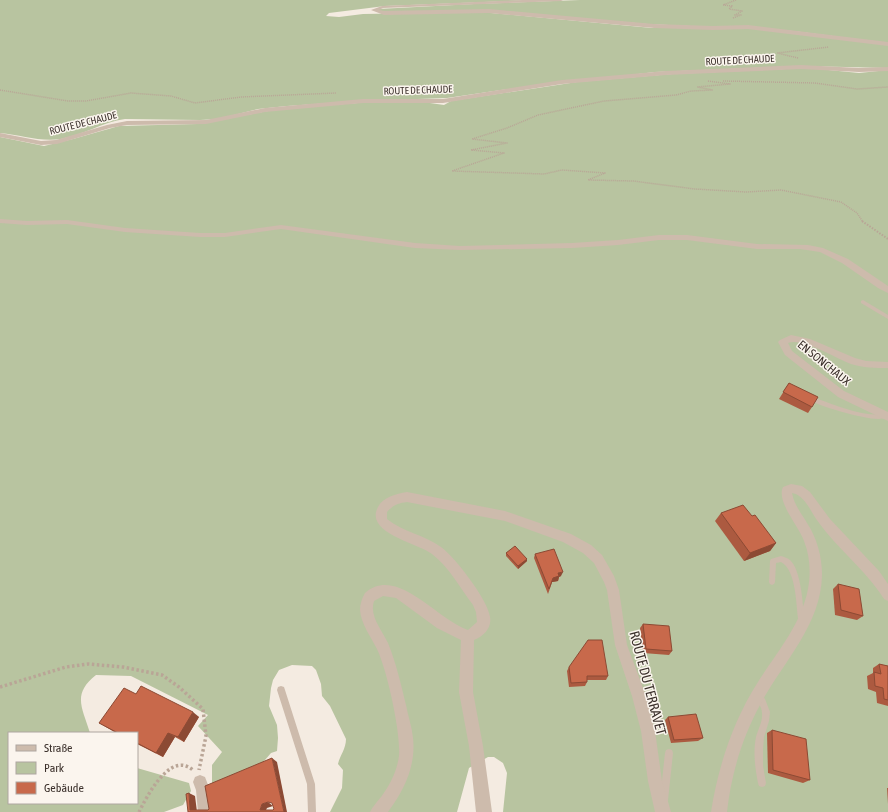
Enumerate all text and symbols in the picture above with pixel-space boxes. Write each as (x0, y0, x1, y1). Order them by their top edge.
street label: ROUTE DE CHAUDE (705, 53, 775, 67)
street label: ROUTE DE CHAUDE (383, 83, 453, 97)
street label: ROUTE DE CHAUDE (48, 109, 118, 137)
street label: EN SONCHAUX (795, 338, 854, 389)
street label: ROUTE DU TERRAVET (626, 629, 670, 737)
legend (8, 732, 138, 804)
text: Straße (44, 741, 72, 755)
text: Park (44, 761, 65, 775)
text: Gebäude (44, 781, 84, 795)

